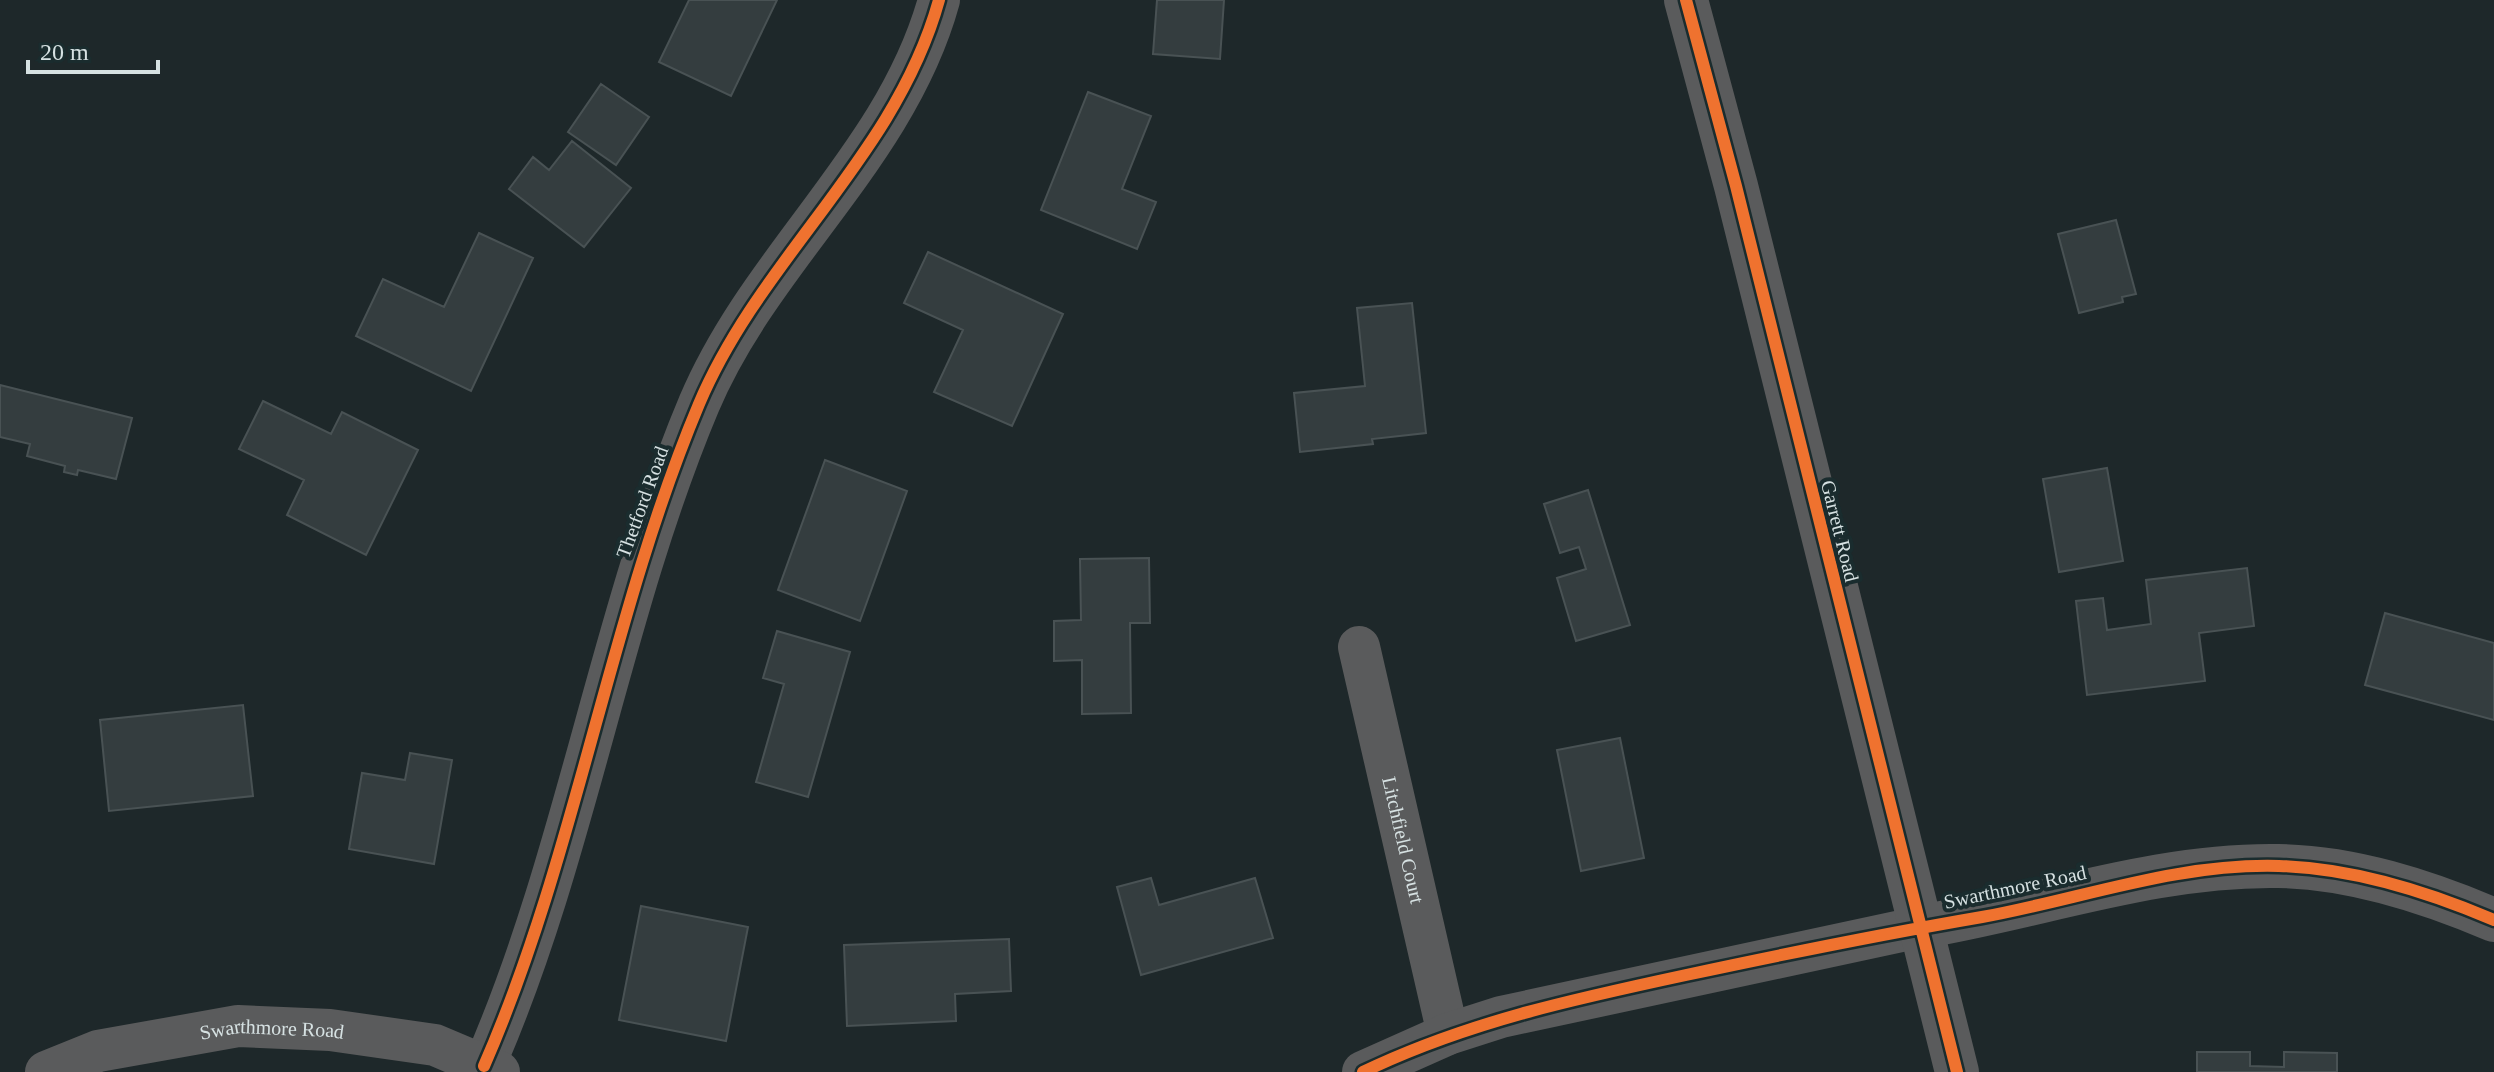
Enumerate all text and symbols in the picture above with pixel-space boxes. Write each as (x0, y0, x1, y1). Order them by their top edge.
scale bar (28, 24, 158, 74)
text: 20 m (40, 39, 89, 65)
street label: Thetford Road (612, 443, 672, 561)
street label: Garrett Road (1817, 478, 1863, 584)
street label: Litchfield Court (1378, 774, 1429, 906)
street label: Swarthmore Road (1942, 861, 2088, 913)
street label: Swarthmore Road (198, 1015, 346, 1044)

